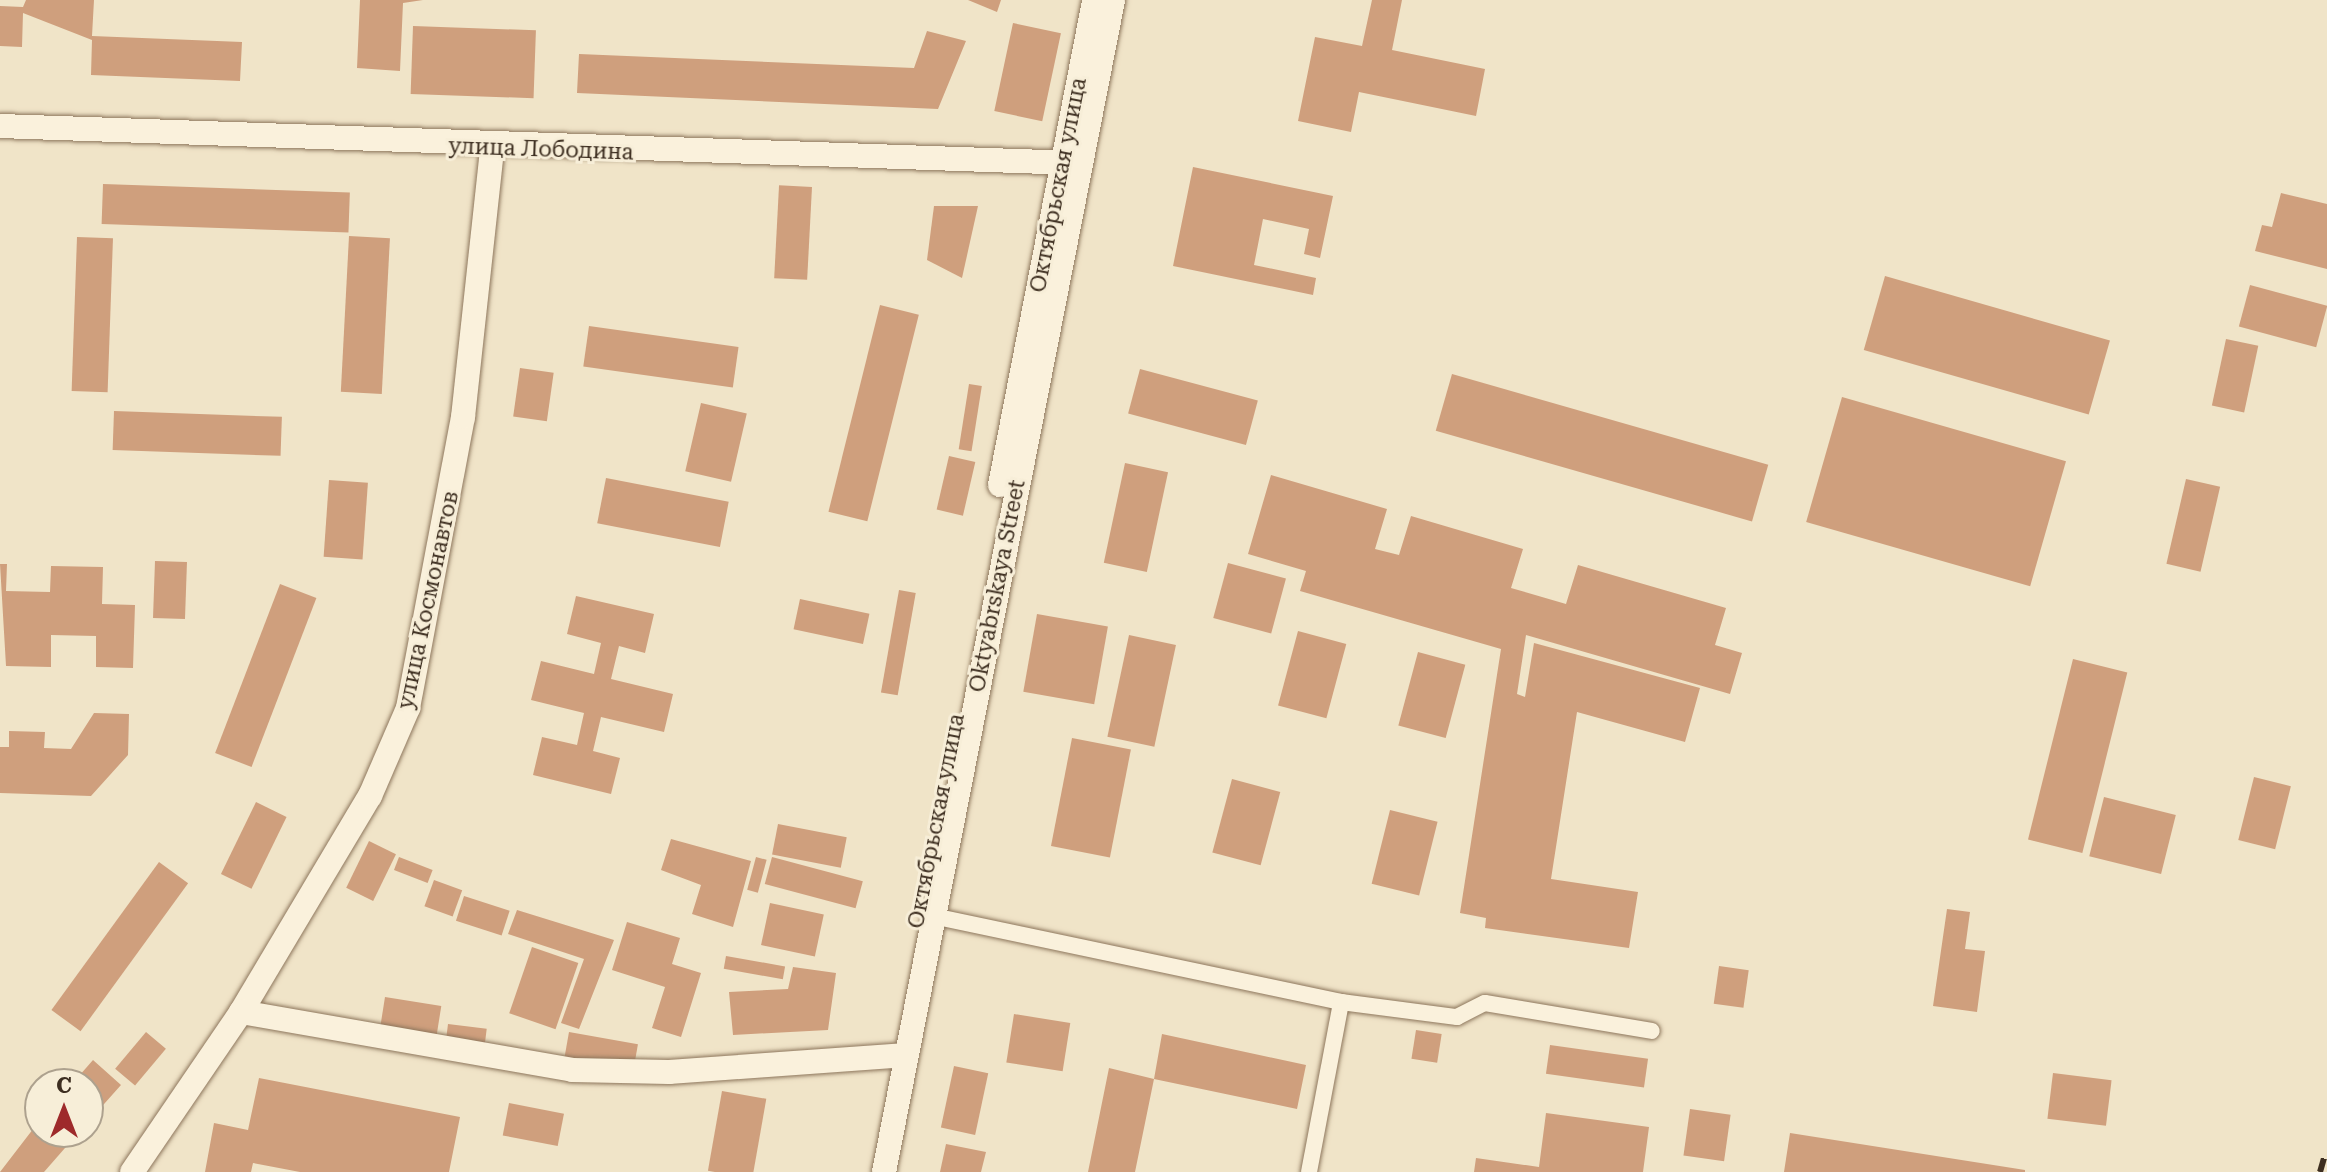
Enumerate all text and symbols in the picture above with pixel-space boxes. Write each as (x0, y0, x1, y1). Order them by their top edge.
street label: Октябрьская улица (1024, 75, 1092, 295)
street label: улица Лободина (448, 133, 634, 165)
street label: Oktyabrskaya Street (963, 478, 1031, 694)
street label: улица Космонавтов (392, 488, 464, 712)
street label: Октябрьская улица (902, 711, 970, 931)
north arrow (24, 1068, 104, 1148)
text: С (56, 1073, 72, 1098)

